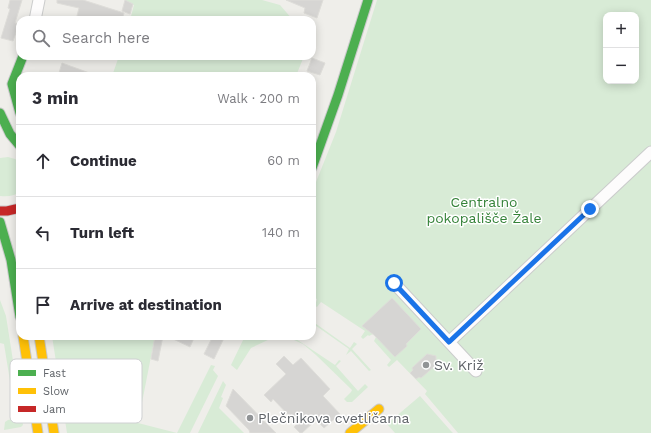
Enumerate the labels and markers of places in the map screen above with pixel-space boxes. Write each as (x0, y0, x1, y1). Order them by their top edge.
place label: Sv. Križ (434, 357, 484, 373)
marker: Sv. Križ (421, 360, 431, 370)
place label: Plečnikova cvetličarna (258, 410, 410, 426)
marker: Plečnikova cvetličarna (245, 413, 255, 423)

